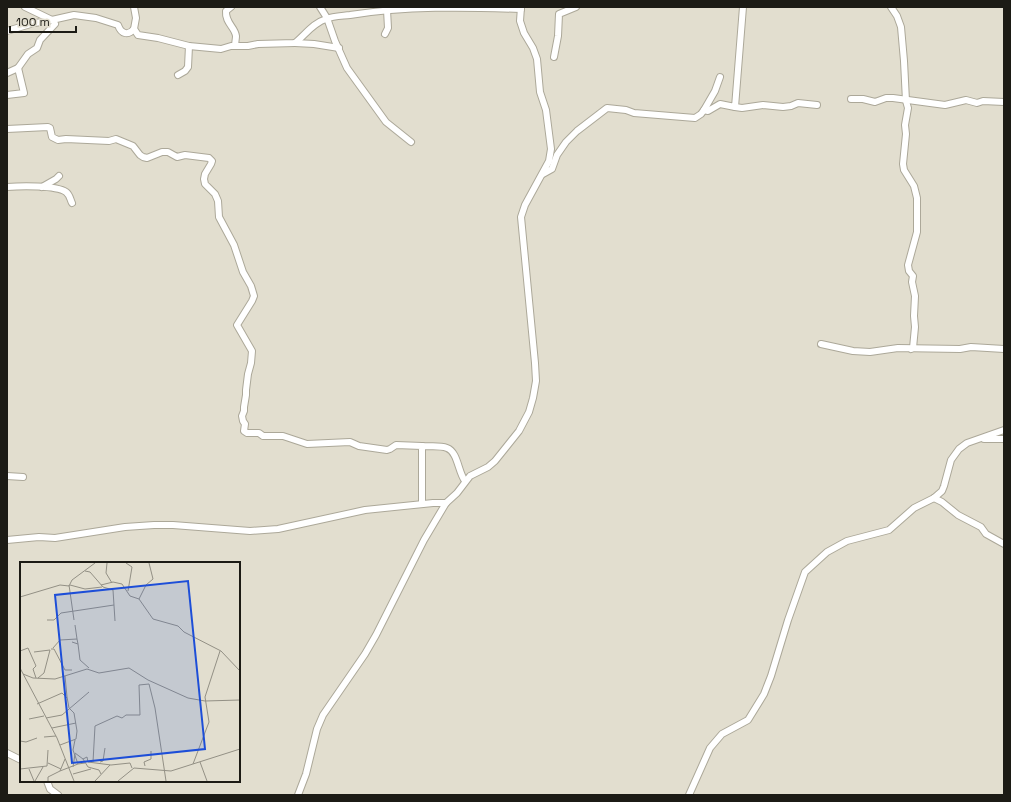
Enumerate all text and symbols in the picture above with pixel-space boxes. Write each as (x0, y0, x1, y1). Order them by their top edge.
scale bar (10, 8, 76, 34)
text: 100 m (16, 14, 50, 30)
inset map (20, 562, 240, 782)

